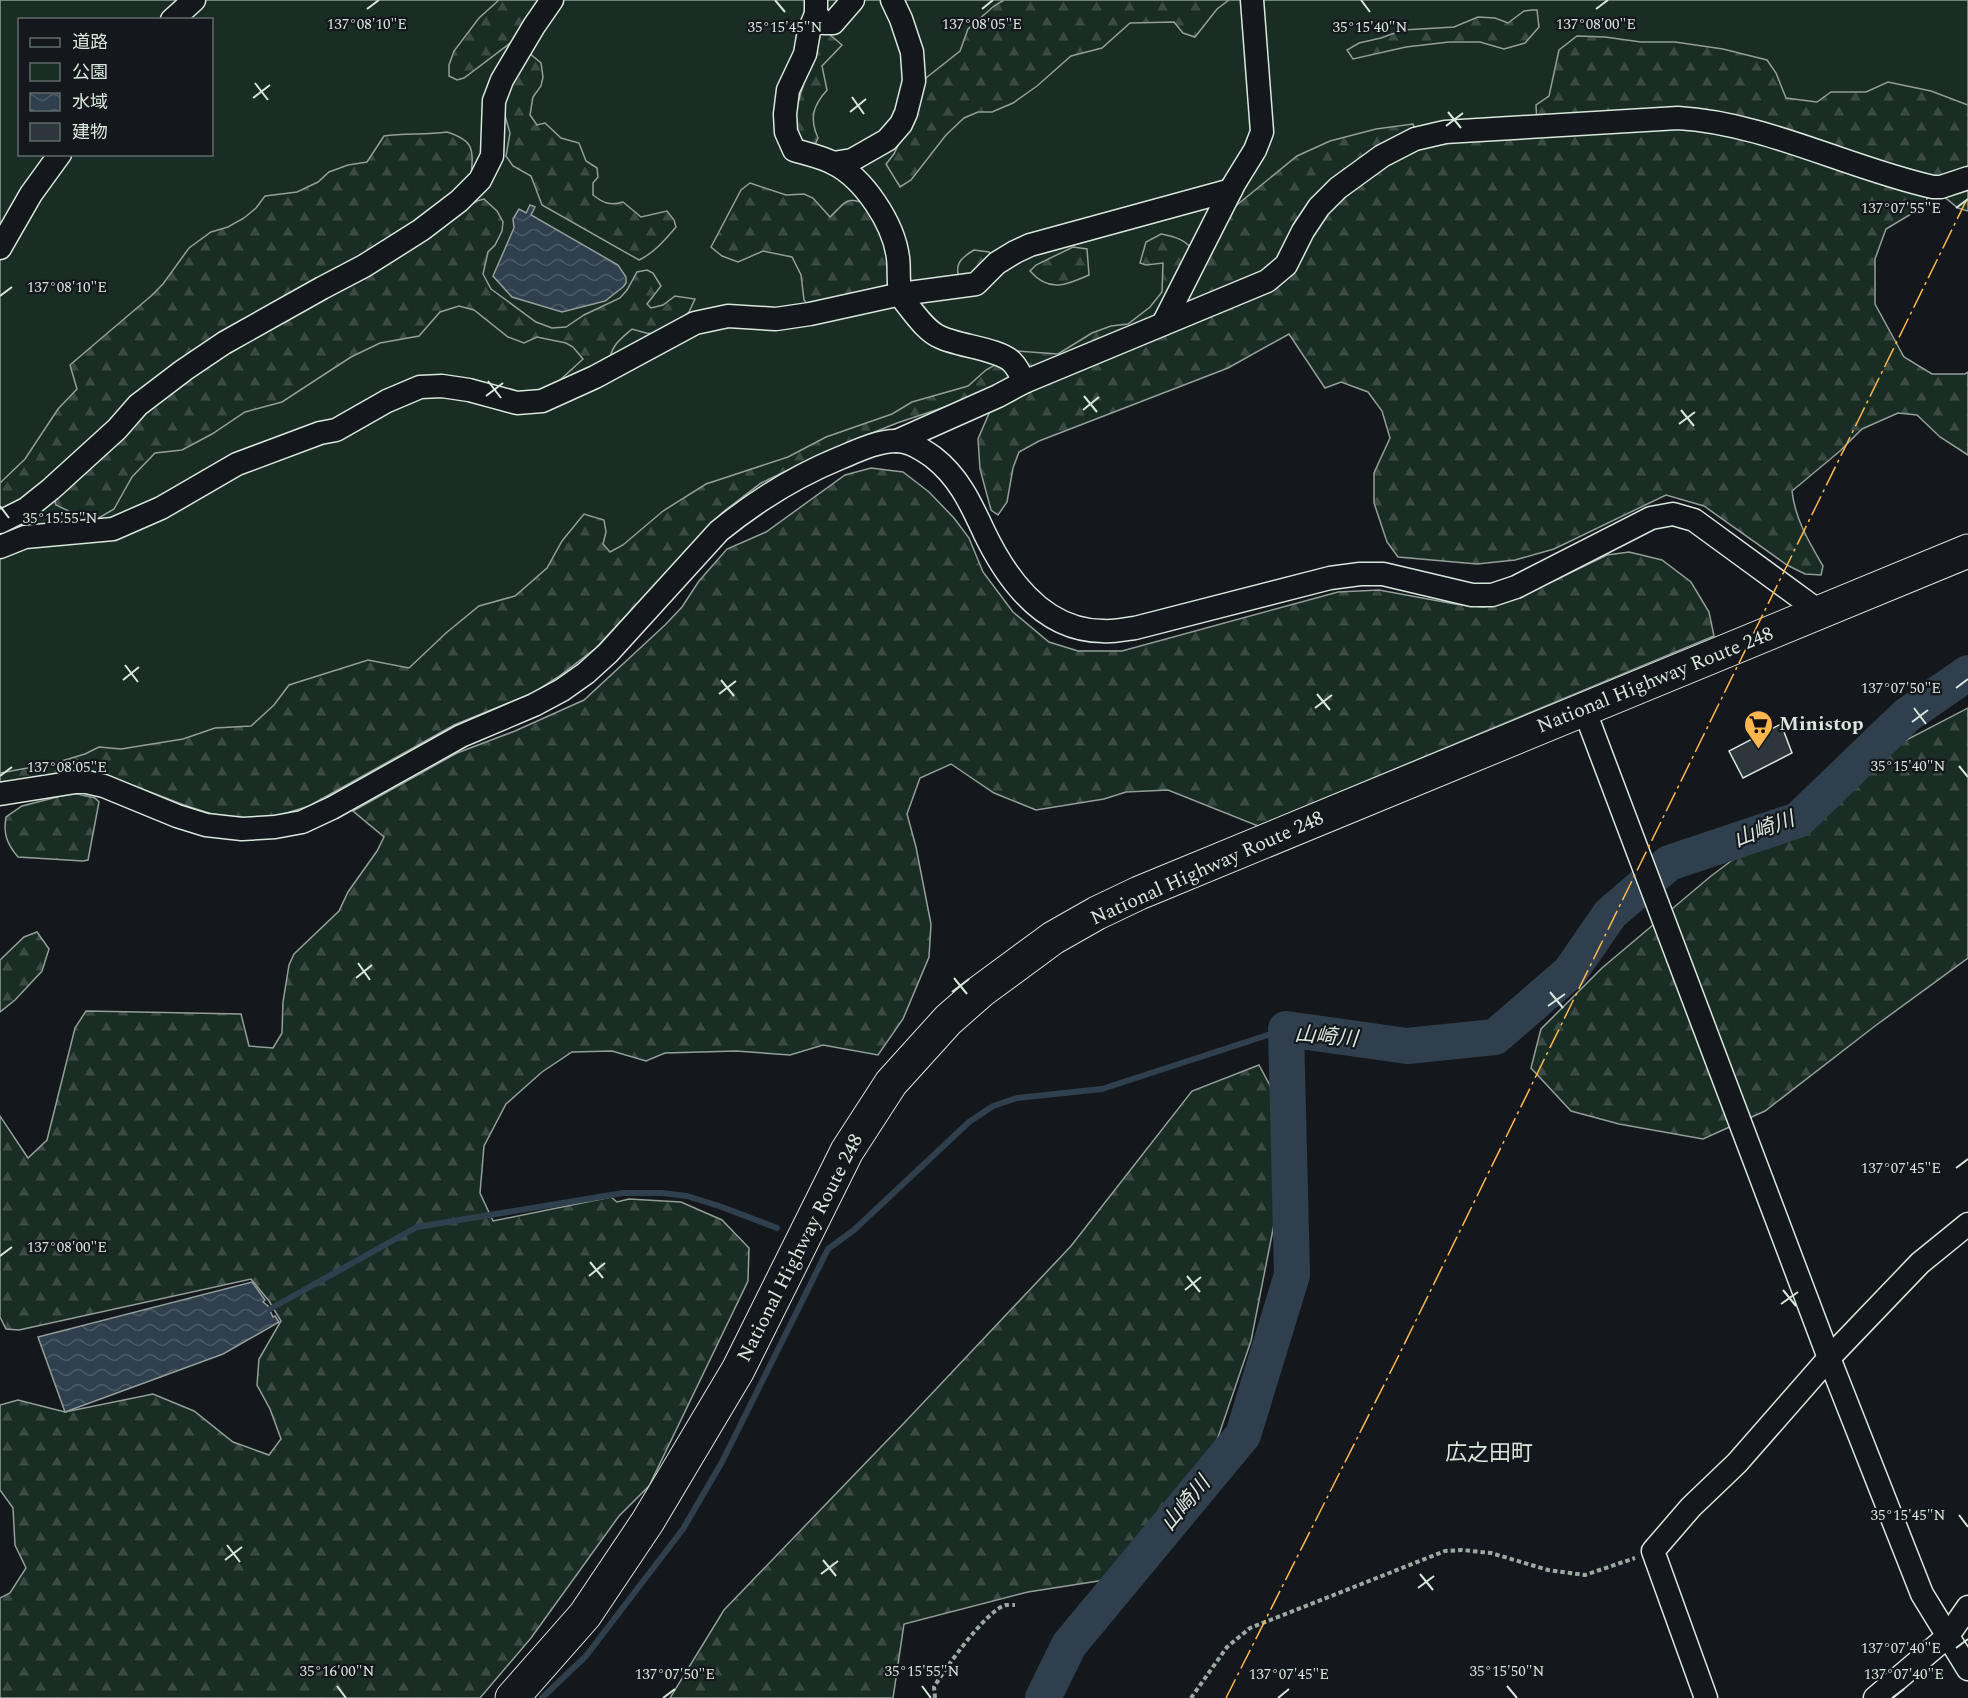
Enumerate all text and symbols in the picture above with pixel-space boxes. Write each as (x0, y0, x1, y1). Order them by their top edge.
text: 137°08'10"E (327, 13, 407, 36)
text: 137°08'05"E (942, 13, 1022, 36)
text: 137°08'00"E (1556, 13, 1636, 36)
text: 35°15'45"N (748, 16, 823, 39)
text: 35°15'40"N (1333, 16, 1408, 39)
legend (18, 18, 213, 156)
text: 道路 (72, 29, 108, 56)
text: 公園 (72, 59, 108, 86)
text: 水域 (72, 89, 108, 116)
text: 建物 (72, 119, 108, 146)
text: 137°07'55"E (1861, 197, 1941, 220)
text: 137°08'10"E (27, 276, 107, 299)
text: 35°15'55"N (23, 507, 98, 530)
street label: National Highway Route 248 (1532, 619, 1778, 741)
text: 137°07'50"E (1861, 677, 1941, 700)
supermarket icon: Ministop (1742, 708, 1774, 750)
place label: Ministop (1779, 709, 1864, 739)
text: 35°15'40"N (1871, 755, 1946, 778)
text: 137°08'05"E (27, 756, 107, 779)
street label: National Highway Route 248 (1085, 803, 1329, 933)
water label: 山崎川 (1729, 803, 1801, 856)
water label: 山崎川 (1293, 1018, 1361, 1056)
street label: National Highway Route 248 (729, 1129, 871, 1367)
text: 137°07'45"E (1861, 1157, 1941, 1180)
text: 137°08'00"E (27, 1236, 107, 1259)
district label: 広之田町 (1445, 1437, 1533, 1470)
water label: 山崎川 (1153, 1468, 1220, 1538)
text: 35°15'45"N (1871, 1504, 1946, 1527)
text: 137°07'40"E (1861, 1637, 1941, 1660)
text: 35°16'00"N (300, 1660, 375, 1683)
text: 35°15'55"N (885, 1660, 960, 1683)
text: 35°15'50"N (1470, 1660, 1545, 1683)
text: 137°07'50"E (635, 1663, 715, 1686)
text: 137°07'45"E (1249, 1663, 1329, 1686)
text: 137°07'40"E (1864, 1663, 1944, 1686)

